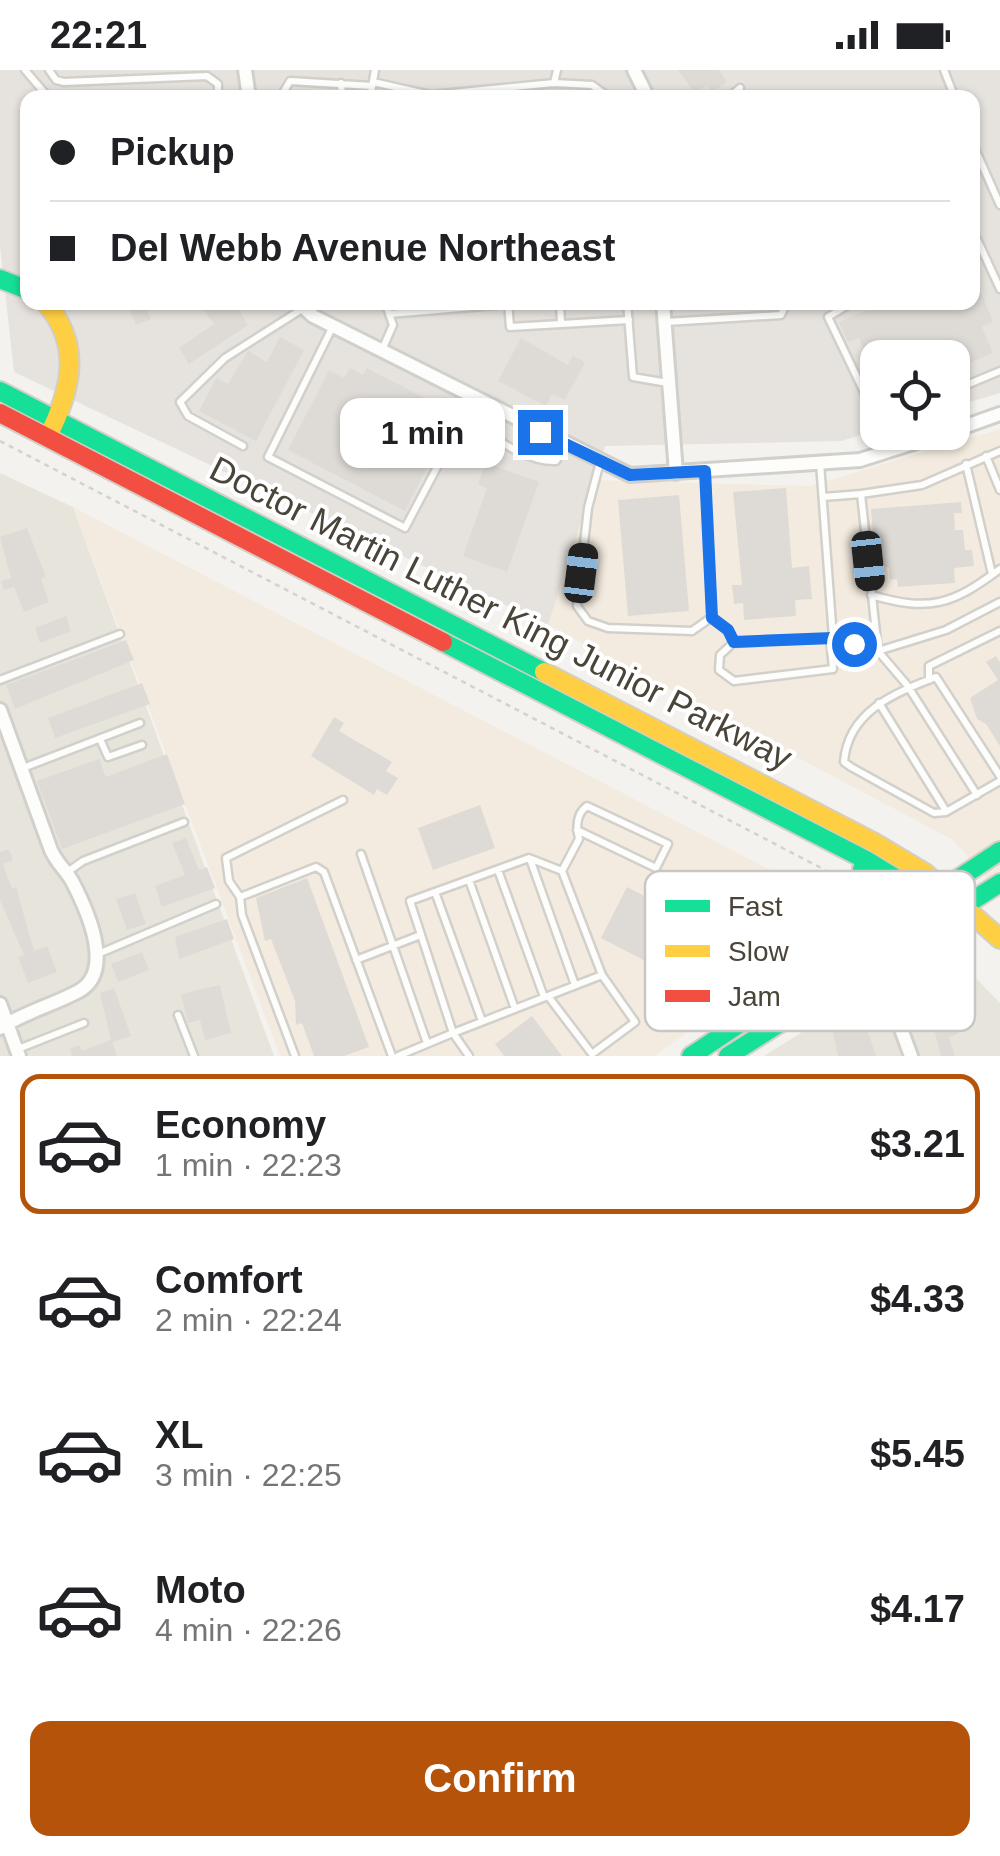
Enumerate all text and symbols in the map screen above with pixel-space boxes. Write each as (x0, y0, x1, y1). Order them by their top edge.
text: 22:21 (50, 14, 147, 56)
text: Pickup (110, 131, 235, 173)
text: Del Webb Avenue Northeast (110, 227, 615, 269)
map controls (860, 340, 970, 450)
button: locate (860, 340, 970, 450)
callout: 1 min (340, 397, 505, 467)
route end (518, 410, 563, 455)
text: 1 min (381, 415, 464, 451)
street label: Doctor Martin Luther King Junior Parkway (204, 448, 799, 777)
car (850, 530, 886, 592)
car (562, 541, 600, 605)
route start (832, 622, 877, 667)
legend (645, 871, 975, 1031)
text: Fast (728, 891, 783, 922)
text: Slow (728, 936, 789, 967)
text: Jam (728, 981, 781, 1012)
icon: car (35, 1099, 125, 1189)
text: Economy (155, 1104, 326, 1146)
text: $3.21 (870, 1123, 965, 1165)
text: 1 min · 22:23 (155, 1147, 342, 1183)
icon: car (35, 1254, 125, 1344)
text: Comfort (155, 1259, 303, 1301)
text: $4.33 (870, 1278, 965, 1320)
text: 2 min · 22:24 (155, 1302, 342, 1338)
icon: car (35, 1409, 125, 1499)
text: XL (155, 1414, 204, 1456)
text: $5.45 (870, 1433, 965, 1475)
text: 3 min · 22:25 (155, 1457, 342, 1493)
icon: car (35, 1564, 125, 1654)
text: Moto (155, 1569, 246, 1611)
text: $4.17 (870, 1588, 965, 1630)
text: 4 min · 22:26 (155, 1612, 342, 1648)
button: Confirm (30, 1721, 970, 1836)

